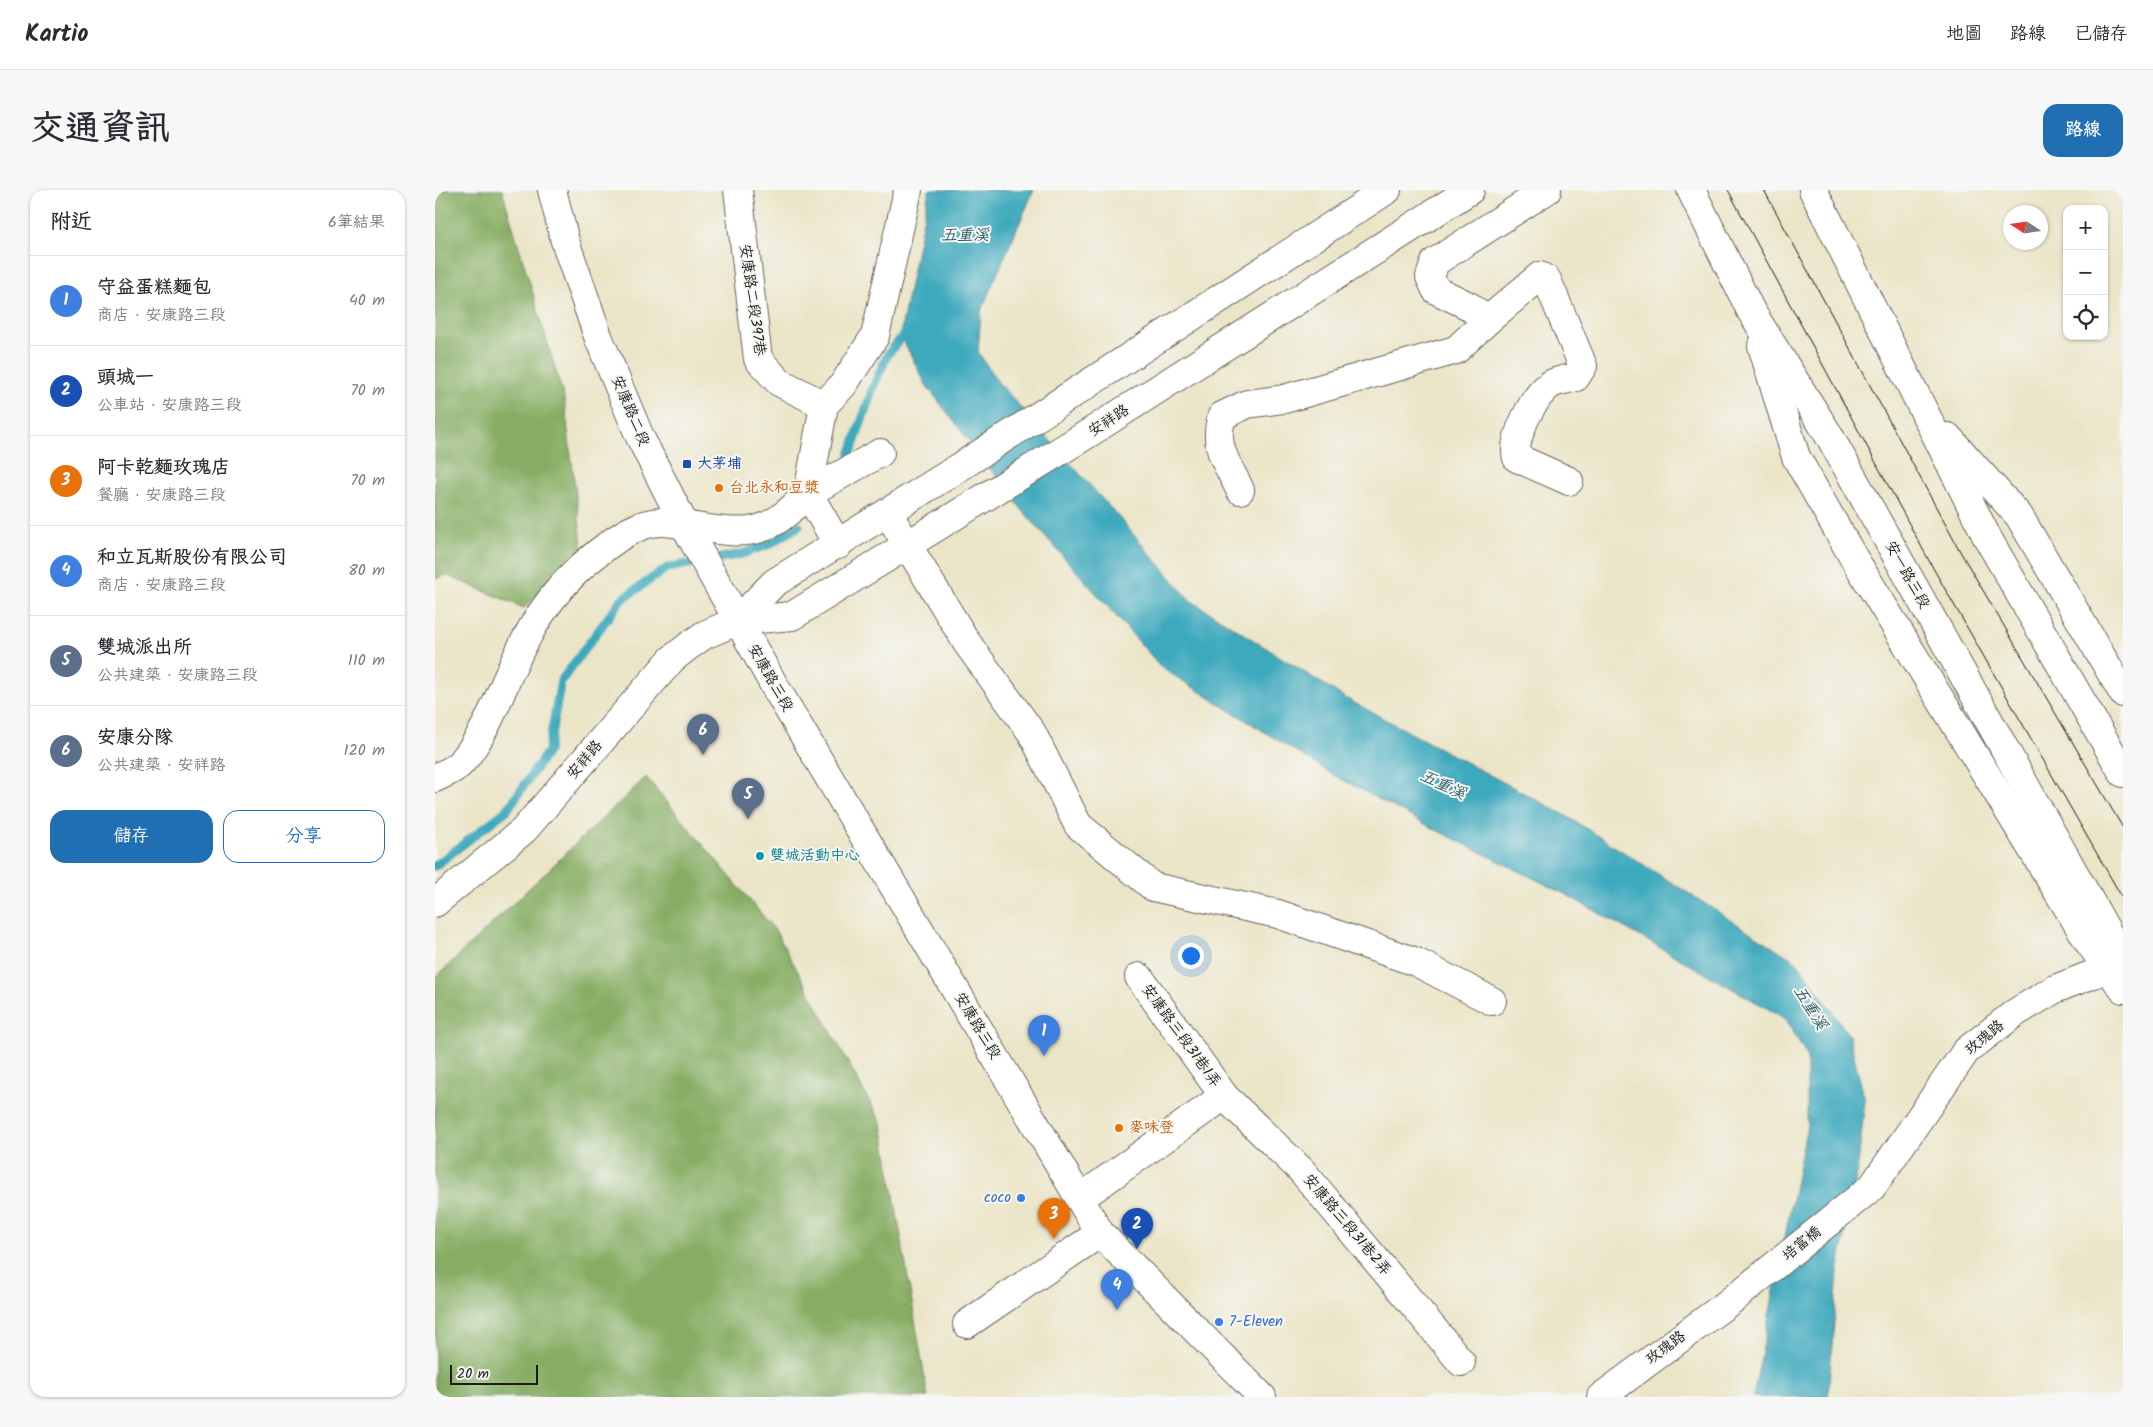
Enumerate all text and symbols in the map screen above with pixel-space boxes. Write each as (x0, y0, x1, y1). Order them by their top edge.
text: Kartio (25, 15, 88, 54)
text: 地圖 (1946, 20, 1982, 49)
text: 路線 (2010, 20, 2046, 49)
text: 已儲存 (2074, 20, 2128, 49)
text: 交通資訊 (30, 102, 170, 158)
button: 路線 (2043, 104, 2123, 157)
north arrow (2003, 205, 2048, 250)
map controls (2063, 205, 2108, 340)
button: + (2063, 205, 2108, 250)
text: 附近 (50, 206, 92, 239)
text: 6筆結果 (328, 210, 385, 235)
water label: 五重溪 (941, 223, 990, 248)
street label: 安康路二段397巷 (732, 242, 772, 358)
button: − (2063, 250, 2108, 295)
text: 守益蛋糕麵包 (97, 273, 211, 303)
text: 1 (64, 288, 68, 313)
text: 40 m (349, 288, 385, 313)
button: locate (2063, 295, 2108, 340)
text: 商店 · 安康路三段 (97, 303, 226, 328)
text: 頭城一 (97, 363, 154, 393)
street label: 安康路二段 (604, 372, 656, 450)
text: 2 (61, 378, 71, 403)
text: 70 m (350, 378, 385, 403)
text: 公車站 · 安康路三段 (97, 393, 242, 418)
street label: 安祥路 (1084, 399, 1134, 443)
place label: 大茅埔 (697, 452, 742, 476)
text: 阿卡乾麵玫瑰店 (97, 453, 230, 483)
marker: 大茅埔 (681, 458, 693, 470)
text: 3 (62, 468, 70, 493)
text: 70 m (350, 468, 385, 493)
place label: 台北永和豆漿 (729, 476, 819, 500)
marker: 台北永和豆漿 (713, 482, 725, 494)
text: 餐廳 · 安康路三段 (97, 483, 226, 508)
street label: 安一路三段 (1878, 536, 1936, 614)
text: 和立瓦斯股份有限公司 (97, 543, 287, 573)
text: 4 (62, 558, 70, 583)
text: 80 m (348, 558, 385, 583)
text: 商店 · 安康路三段 (97, 573, 226, 598)
text: 雙城派出所 (97, 633, 192, 663)
street label: 安康路三段 (741, 640, 799, 716)
text: 5 (62, 648, 70, 673)
text: 110 m (348, 648, 385, 673)
text: 公共建築 · 安康路三段 (97, 663, 258, 688)
pin: 6 (687, 714, 719, 755)
text: 安康分隊 (97, 723, 173, 753)
street label: 安祥路 (561, 735, 609, 785)
text: 6 (62, 738, 70, 763)
text: 120 m (344, 738, 385, 763)
text: 公共建築 · 安祥路 (97, 753, 226, 778)
water label: 五重溪 (1416, 764, 1471, 807)
pin: 5 (732, 778, 764, 819)
button: 儲存 (50, 810, 213, 863)
button: 分享 (223, 810, 385, 863)
place label: 雙城活動中心 (770, 844, 860, 868)
marker: 雙城活動中心 (754, 850, 766, 862)
your location (1178, 943, 1204, 969)
street label: 安康路三段31巷1弄 (1135, 979, 1227, 1093)
water label: 五重溪 (1787, 981, 1834, 1036)
street label: 安康路三段 (947, 988, 1007, 1064)
street label: 玫瑰路 (1960, 1014, 2010, 1062)
pin: 1 (1028, 1015, 1060, 1056)
place label: 麥味登 (1129, 1116, 1174, 1140)
marker: 麥味登 (1113, 1122, 1125, 1134)
street label: 安康路三段31巷2弄 (1297, 1169, 1397, 1281)
place label: coco (984, 1186, 1011, 1210)
marker: coco (1015, 1192, 1027, 1204)
pin: 3 (1038, 1198, 1070, 1239)
pin: 2 (1121, 1208, 1153, 1249)
street label: 培富橋 (1777, 1221, 1827, 1267)
pin: 4 (1101, 1269, 1133, 1310)
place label: 7-Eleven (1229, 1310, 1283, 1334)
marker: 7-Eleven (1213, 1316, 1225, 1328)
street label: 玫瑰路 (1641, 1325, 1691, 1371)
scale bar (450, 1362, 537, 1385)
text: 20 m (457, 1363, 489, 1385)

